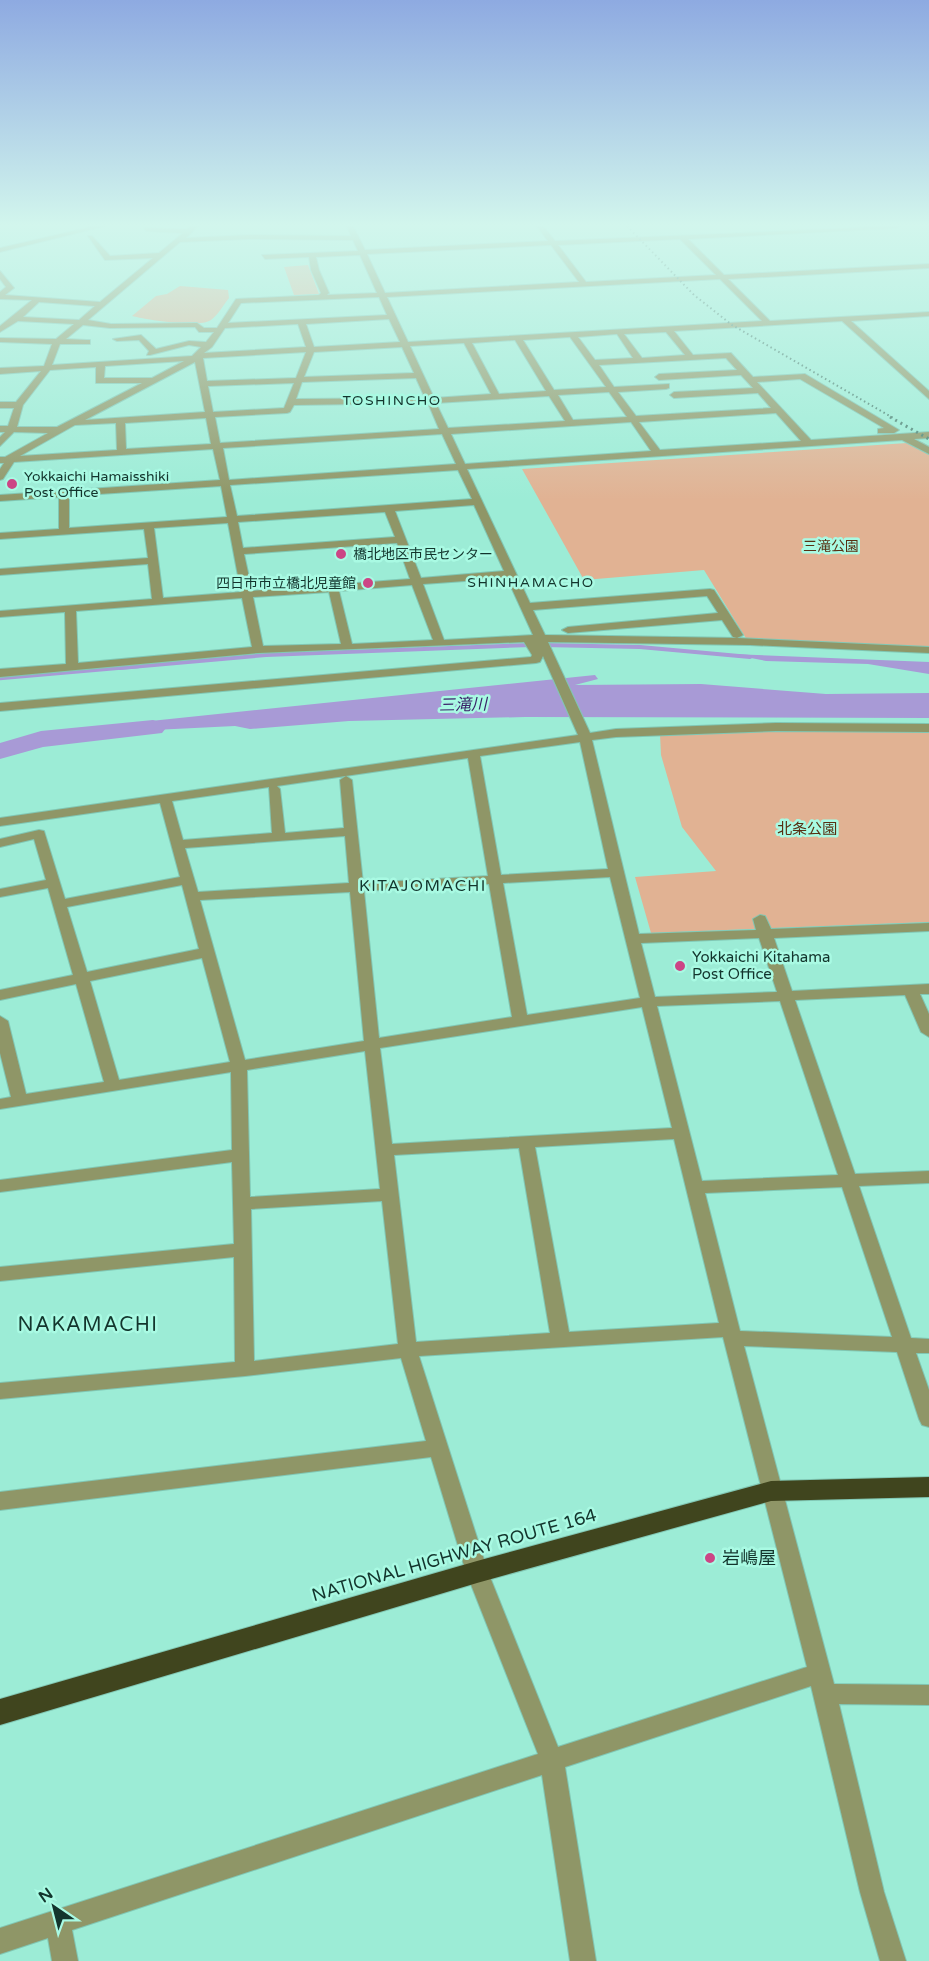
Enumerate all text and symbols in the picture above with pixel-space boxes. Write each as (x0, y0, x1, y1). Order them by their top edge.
district label: TOSHINCHO (342, 392, 442, 409)
place label: Yokkaichi Hamaisshiki Post Office (24, 468, 169, 501)
marker: Yokkaichi Hamaisshiki Post Office (5, 477, 19, 491)
park label: 三滝公園 (803, 538, 859, 555)
place label: 橋北地区市民センター (353, 546, 493, 563)
marker: 橋北地区市民センター (334, 547, 348, 561)
district label: SHINHAMACHO (467, 574, 595, 591)
place label: 四日市市立橋北児童館 (216, 575, 356, 592)
marker: 四日市市立橋北児童館 (361, 576, 375, 590)
water label: 三滝川 (439, 695, 489, 715)
park label: 北条公園 (777, 820, 837, 838)
district label: KITAJOMACHI (359, 876, 487, 896)
place label: Yokkaichi Kitahama Post Office (692, 948, 830, 983)
marker: Yokkaichi Kitahama Post Office (673, 959, 687, 973)
district label: NAKAMACHI (17, 1313, 159, 1337)
street label: NATIONAL HIGHWAY ROUTE 164 (309, 1504, 599, 1606)
place label: 岩嶋屋 (722, 1547, 776, 1569)
marker: 岩嶋屋 (703, 1551, 717, 1565)
north arrow (24, 1877, 84, 1937)
text: N (35, 1884, 57, 1907)

